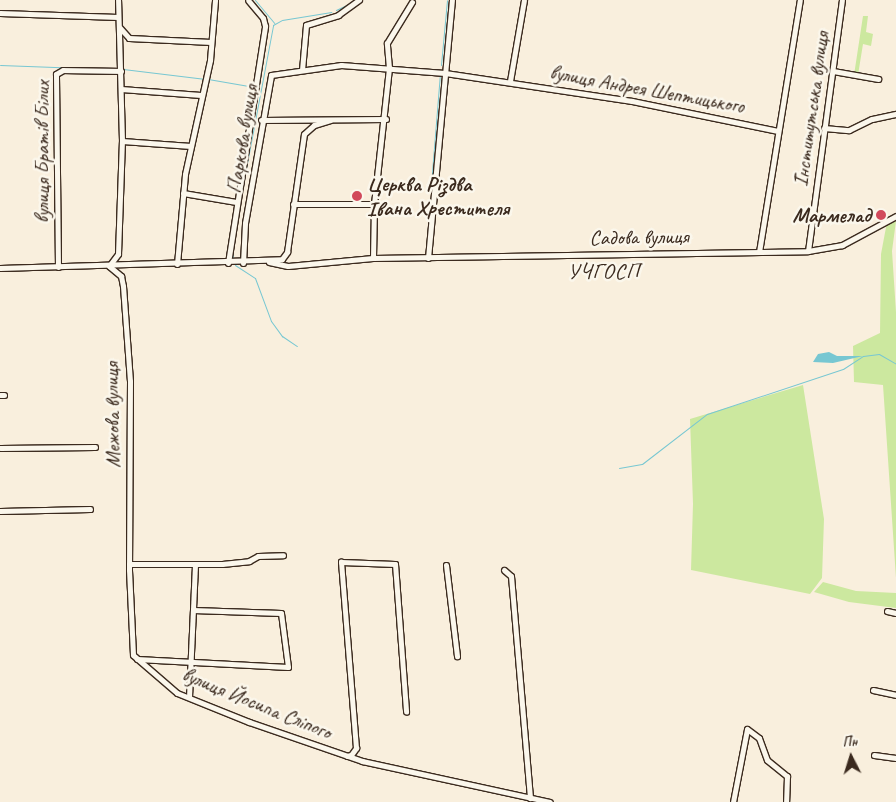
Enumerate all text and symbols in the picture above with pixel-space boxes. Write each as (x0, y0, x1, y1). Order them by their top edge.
street label: Інститутська вулиця (788, 30, 834, 188)
street label: вулиця Андрея Шептицького (547, 59, 747, 119)
street label: вулиця Братів Білих (29, 81, 55, 223)
street label: Паркова вулиця (221, 83, 263, 195)
place label: Церква Різдва Івана Хрестителя (367, 171, 508, 221)
marker: Церква Різдва Івана Хрестителя (351, 190, 363, 202)
place label: Мармелад (792, 202, 871, 228)
marker: Мармелад (875, 209, 887, 221)
street label: Садова вулиця (590, 224, 688, 250)
district label: УЧГОСП (566, 259, 642, 285)
street label: Межова вулиця (98, 362, 126, 468)
street label: вулиця Йосипа Сліпого (178, 661, 336, 745)
north arrow (826, 732, 876, 782)
text: Пн (842, 732, 858, 751)

